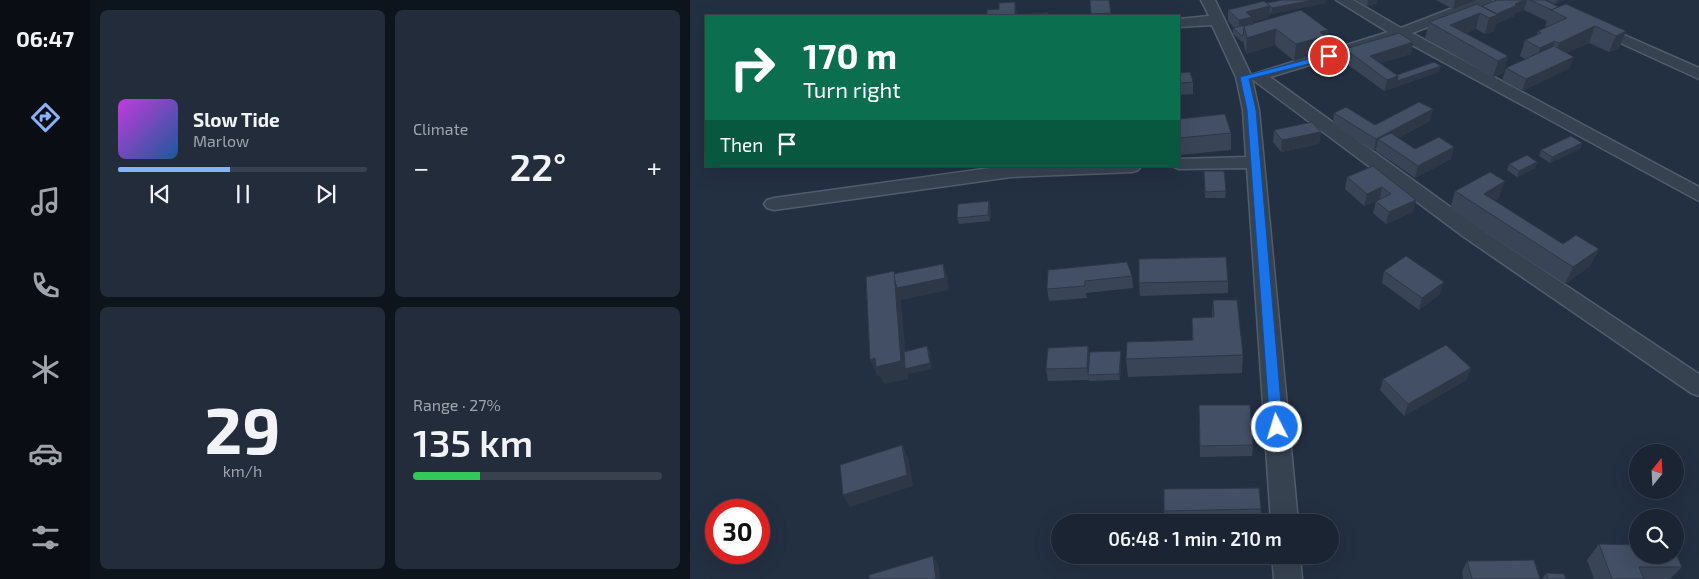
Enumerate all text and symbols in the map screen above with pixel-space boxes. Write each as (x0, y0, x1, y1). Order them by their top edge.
text: 06:47 (16, 25, 74, 51)
text: 170 m (803, 34, 897, 76)
icon: right (720, 35, 785, 100)
pin (1308, 35, 1350, 77)
icon: arrive (1315, 42, 1343, 70)
text: Turn right (803, 76, 901, 102)
icon: directions (28, 100, 63, 135)
text: Slow Tide (193, 108, 280, 131)
text: Climate (413, 119, 468, 138)
icon: arrive (773, 130, 801, 158)
text: Marlow (193, 131, 249, 150)
text: Then (720, 133, 763, 156)
text: 22° (510, 143, 566, 189)
text: − (413, 150, 429, 184)
text: + (647, 150, 662, 184)
icon: previous (146, 180, 174, 208)
icon: pause (229, 180, 257, 208)
icon: next (312, 180, 340, 208)
icon: music (28, 184, 63, 219)
icon: phone (28, 268, 63, 303)
icon: climate (28, 352, 63, 387)
text: 29 (204, 389, 281, 467)
text: Range · 27% (413, 395, 501, 414)
position arrow (1250, 400, 1302, 452)
text: 135 km (413, 419, 533, 465)
icon: car (28, 436, 63, 471)
north arrow (1629, 444, 1684, 499)
map controls (1629, 444, 1684, 564)
text: km/h (223, 461, 262, 480)
speed limit sign: 30 (705, 499, 770, 564)
button: search (1629, 509, 1684, 564)
icon: filters (28, 520, 63, 555)
text: 06:48 · 1 min · 210 m (1108, 527, 1282, 550)

